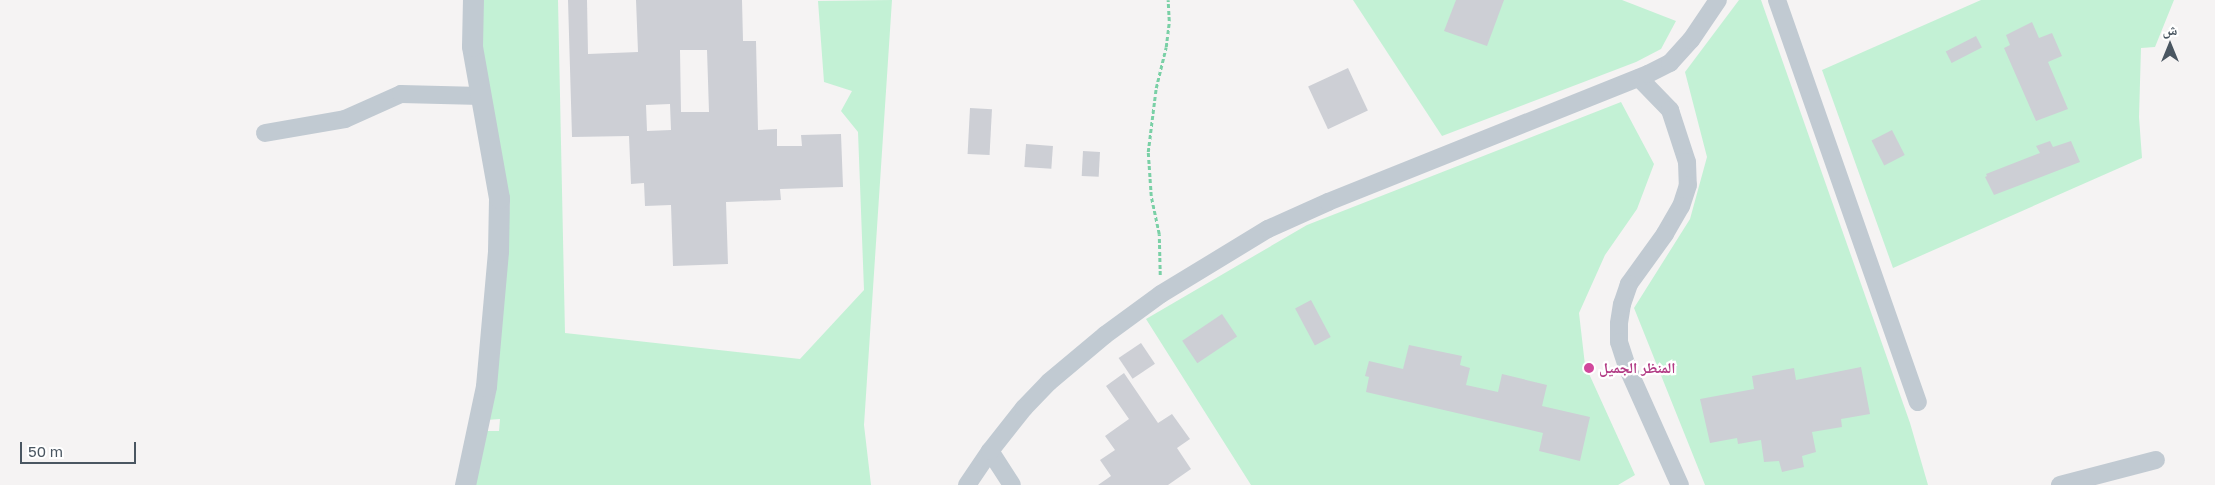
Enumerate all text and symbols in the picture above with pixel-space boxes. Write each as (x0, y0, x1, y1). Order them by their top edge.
north arrow (2145, 20, 2195, 70)
text: ش (2163, 21, 2177, 38)
place label: المنظر الجميل (1599, 359, 1676, 377)
marker: المنظر الجميل (1583, 362, 1595, 374)
scale bar (22, 432, 139, 464)
text: 50 m (28, 442, 63, 460)

